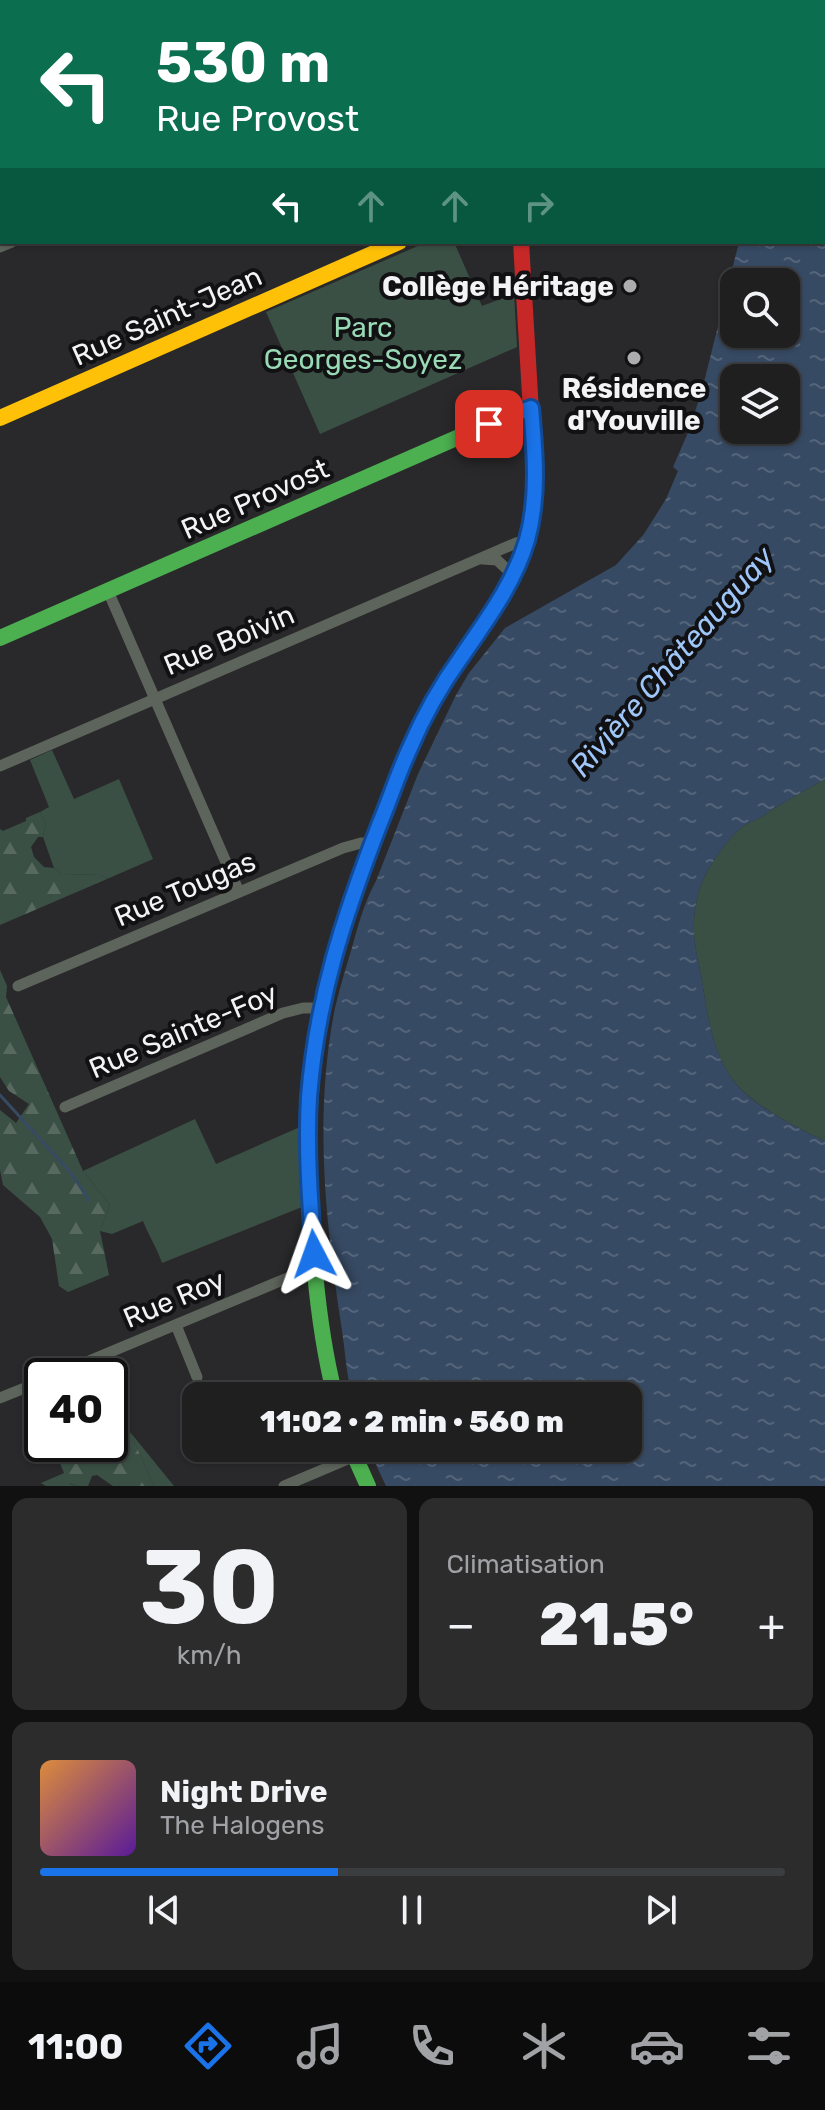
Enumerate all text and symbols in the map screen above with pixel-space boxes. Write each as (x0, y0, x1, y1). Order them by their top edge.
text: 530 m (156, 30, 330, 96)
icon: left (24, 32, 128, 136)
text: Rue Provost (156, 97, 359, 140)
icon: left (265, 184, 309, 228)
icon: ahead (349, 184, 393, 228)
icon: ahead (433, 184, 477, 228)
icon: right (517, 184, 561, 228)
street label: Rue Saint-Jean (67, 259, 267, 373)
map controls (720, 268, 800, 444)
button: search (720, 268, 800, 348)
place label: Collège Héritage (382, 270, 614, 303)
marker: Collège Héritage (621, 277, 639, 295)
park label: Parc Georges-Soyez (264, 311, 462, 376)
marker: Résidence d'Youville (625, 349, 643, 367)
button: layers (720, 364, 800, 444)
place label: Résidence d'Youville (562, 372, 706, 437)
pin (455, 390, 523, 458)
icon: arrive (467, 402, 511, 446)
street label: Rue Provost (176, 452, 334, 546)
water label: Rivière Châteauguay (562, 539, 783, 784)
street label: Rue Boivin (159, 598, 299, 682)
street label: Rue Tougas (110, 845, 260, 933)
street label: Rue Sainte-Foy (84, 977, 282, 1085)
position arrow (272, 1212, 356, 1296)
street label: Rue Roy (118, 1263, 230, 1335)
speed limit sign: 40 (24, 1358, 128, 1462)
text: 11:02 · 2 min · 560 m (260, 1404, 564, 1440)
text: 30 (140, 1526, 279, 1649)
text: Climatisation (447, 1549, 605, 1580)
text: 21.5° (539, 1589, 694, 1660)
text: − (447, 1599, 475, 1651)
text: + (758, 1599, 785, 1651)
text: km/h (177, 1640, 242, 1671)
text: Night Drive (160, 1774, 328, 1810)
text: The Halogens (160, 1810, 325, 1841)
icon: previous (142, 1888, 186, 1932)
icon: pause (390, 1888, 434, 1932)
icon: next (639, 1888, 683, 1932)
icon: directions (180, 2018, 236, 2074)
icon: music (292, 2018, 348, 2074)
icon: phone (404, 2018, 460, 2074)
icon: climate (516, 2018, 572, 2074)
icon: car (629, 2018, 685, 2074)
icon: filters (741, 2018, 797, 2074)
text: 11:00 (28, 2025, 123, 2068)

